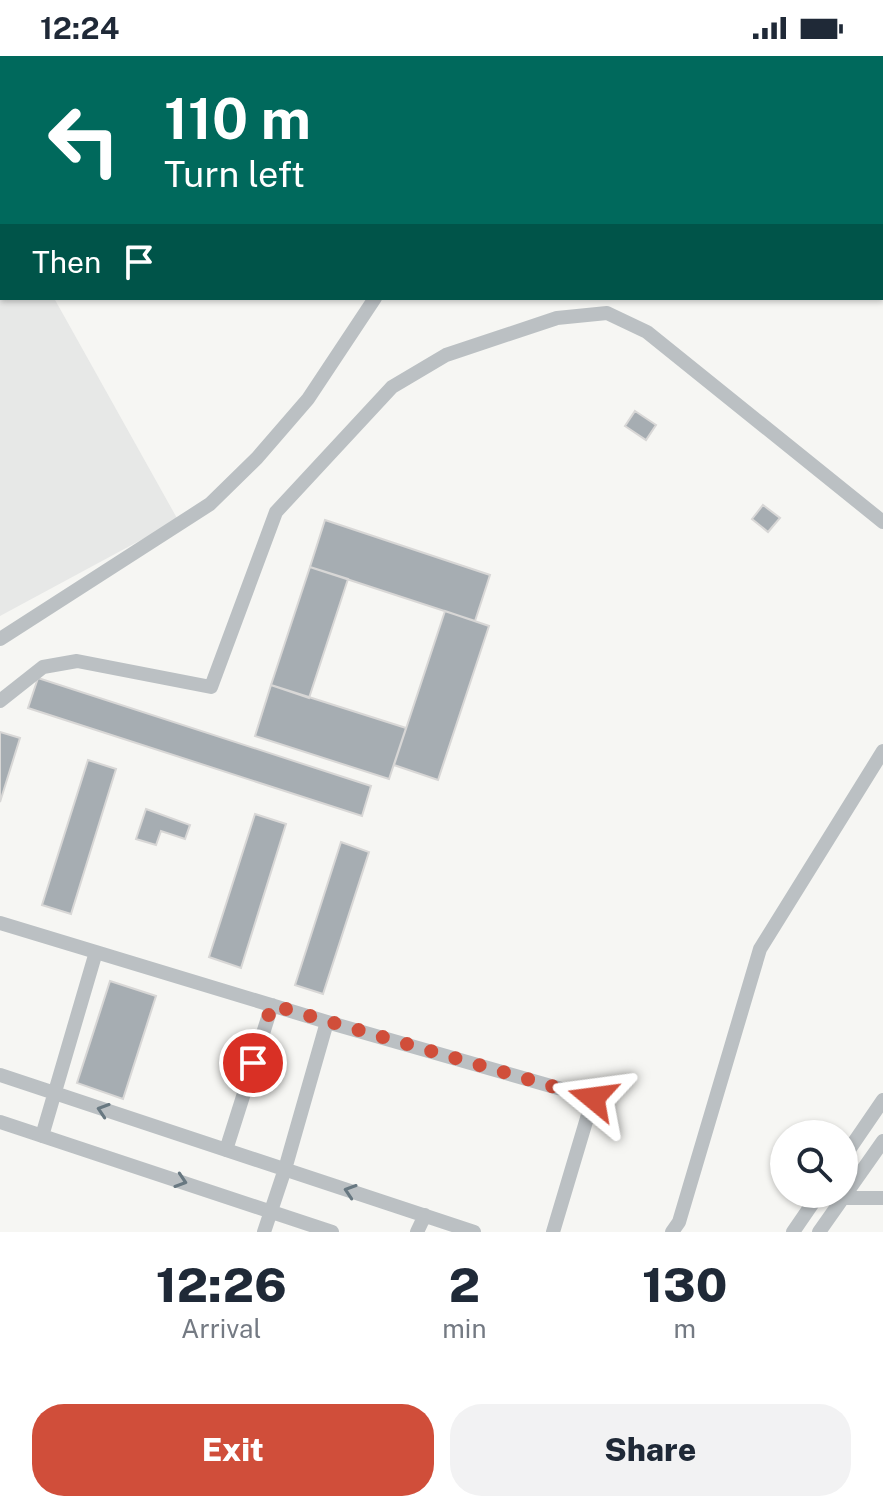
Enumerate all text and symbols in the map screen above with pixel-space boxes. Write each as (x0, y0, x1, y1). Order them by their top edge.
text: 12:24 (40, 10, 119, 46)
text: 110 m (164, 86, 311, 152)
icon: left (32, 88, 136, 192)
text: Turn left (164, 153, 305, 195)
icon: arrive (117, 240, 161, 284)
text: Then (32, 244, 101, 280)
pin (219, 1029, 287, 1097)
icon: arrive (231, 1041, 275, 1085)
position arrow (551, 1056, 635, 1140)
one-way arrow (97, 1103, 111, 1119)
map controls (770, 1120, 858, 1208)
button: search (770, 1120, 858, 1208)
one-way arrow (173, 1172, 187, 1188)
one-way arrow (344, 1184, 358, 1200)
text: 12:26 (156, 1256, 287, 1313)
text: 2 (449, 1256, 480, 1313)
text: 130 (642, 1256, 727, 1313)
text: Arrival (181, 1313, 261, 1344)
text: min (442, 1313, 486, 1344)
text: m (673, 1313, 696, 1344)
button: Exit (32, 1404, 434, 1496)
button: Share (450, 1404, 851, 1496)

